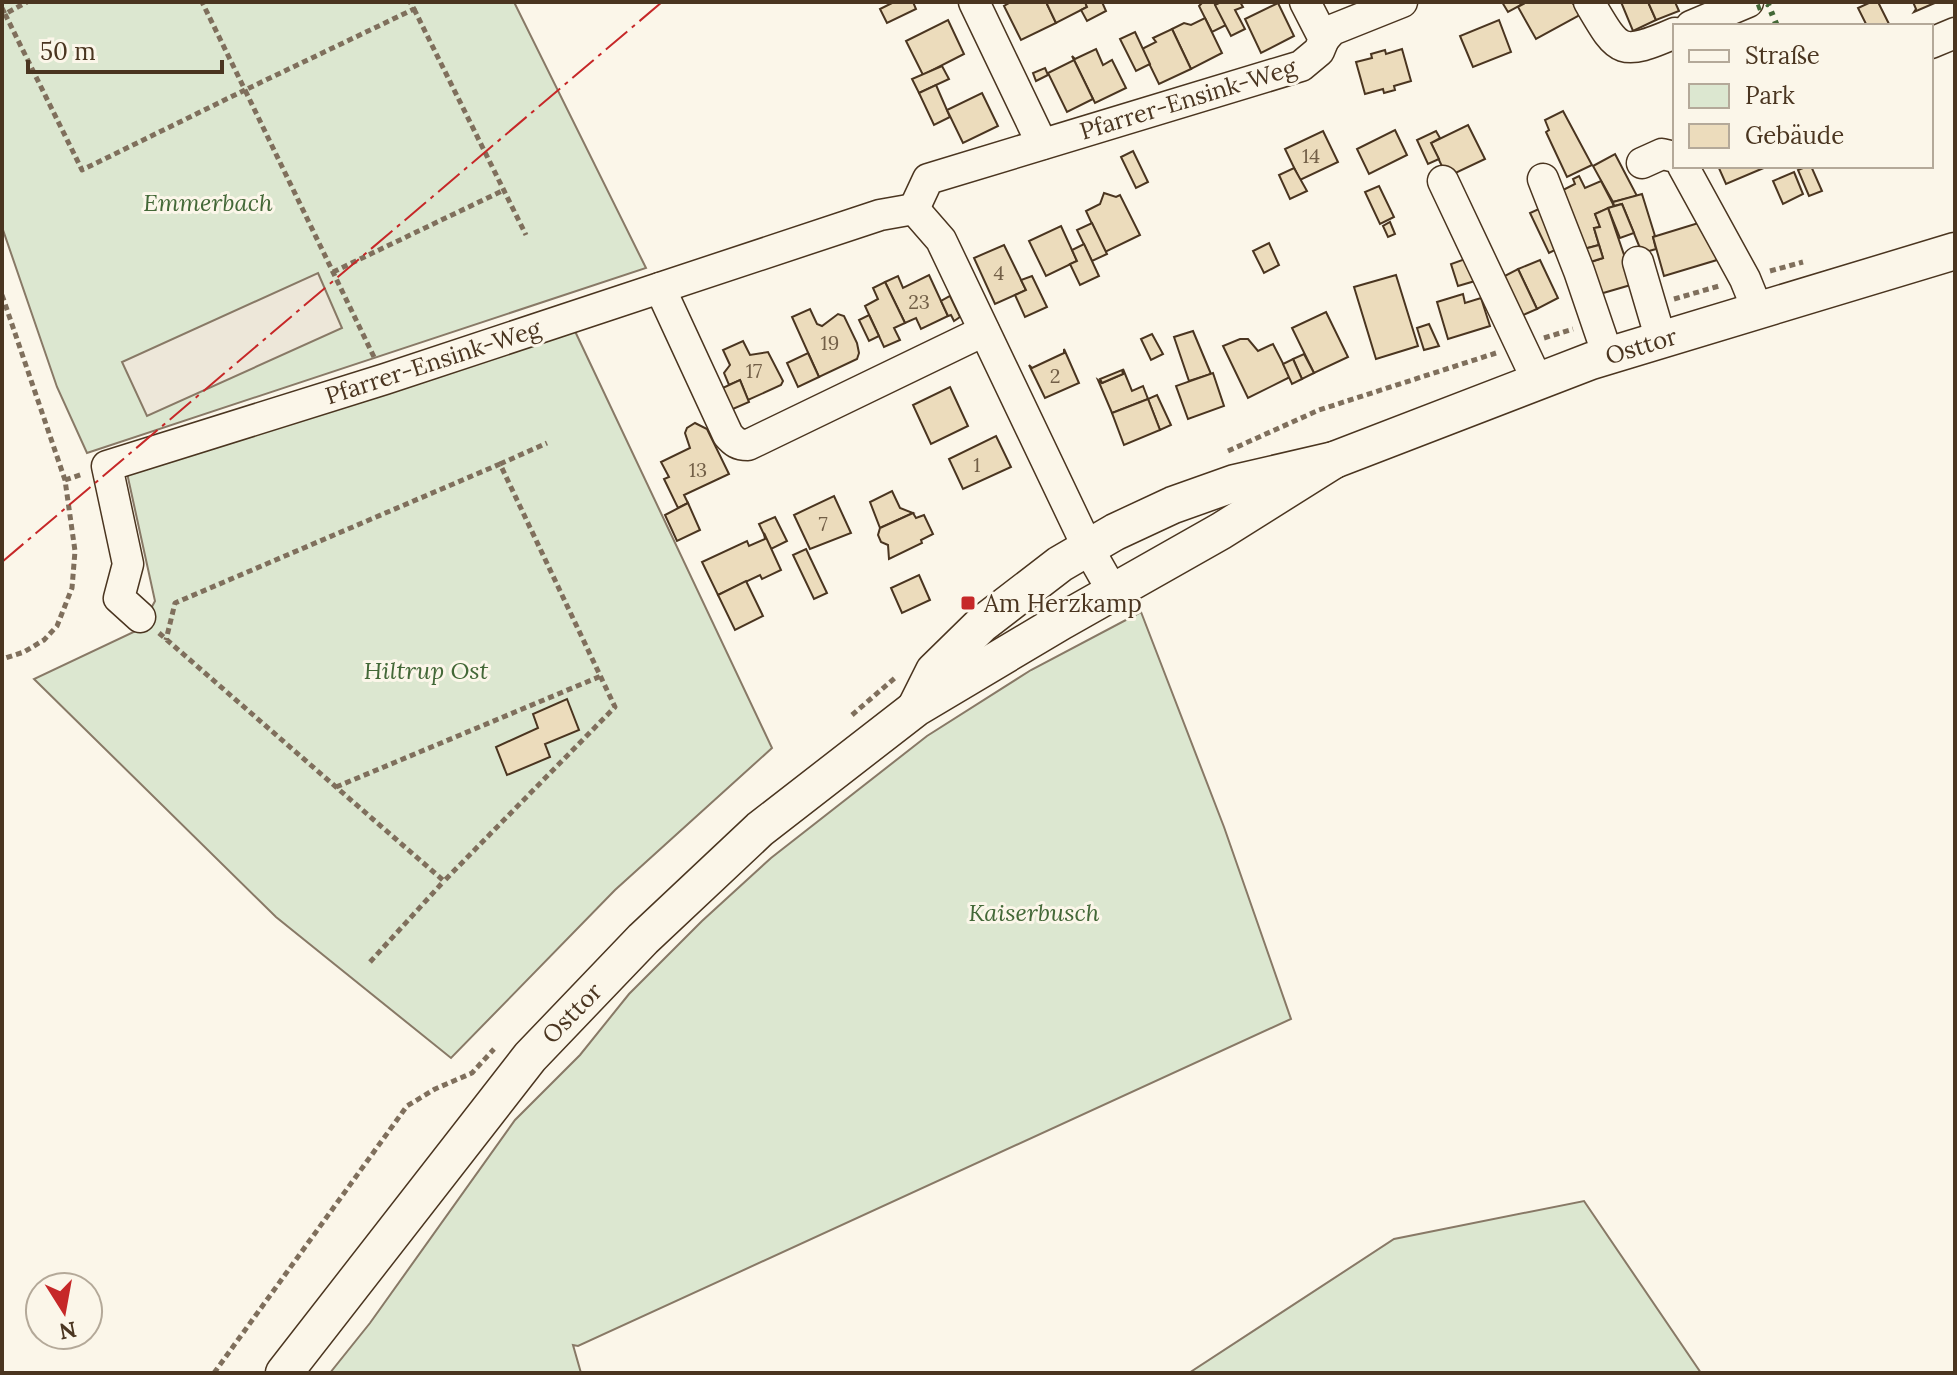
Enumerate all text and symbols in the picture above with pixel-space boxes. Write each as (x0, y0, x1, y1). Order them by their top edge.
scale bar (28, 24, 222, 74)
legend (1673, 24, 1933, 168)
text: 50 m (40, 36, 96, 67)
text: Straße (1745, 40, 1820, 71)
street label: Pfarrer-Ensink-Weg (1076, 51, 1301, 147)
text: Park (1745, 80, 1795, 111)
text: Gebäude (1745, 120, 1844, 151)
house number: 14 (1302, 143, 1320, 168)
park label: Emmerbach (143, 187, 273, 218)
house number: 4 (994, 260, 1005, 285)
house number: 23 (908, 289, 930, 314)
street label: Pfarrer-Ensink-Weg (321, 312, 545, 411)
street label: Osttor (1601, 320, 1681, 372)
house number: 19 (821, 330, 839, 355)
house number: 17 (746, 358, 762, 383)
house number: 2 (1050, 363, 1060, 388)
house number: 1 (973, 452, 981, 477)
house number: 13 (689, 457, 707, 482)
house number: 7 (818, 511, 828, 536)
place label: Am Herzkamp (983, 588, 1142, 619)
marker: Am Herzkamp (959, 594, 977, 612)
park label: Hiltrup Ost (364, 655, 489, 686)
park label: Kaiserbusch (968, 897, 1100, 928)
street label: Osttor (535, 975, 609, 1050)
north arrow (24, 1271, 104, 1351)
text: N (57, 1315, 79, 1346)

